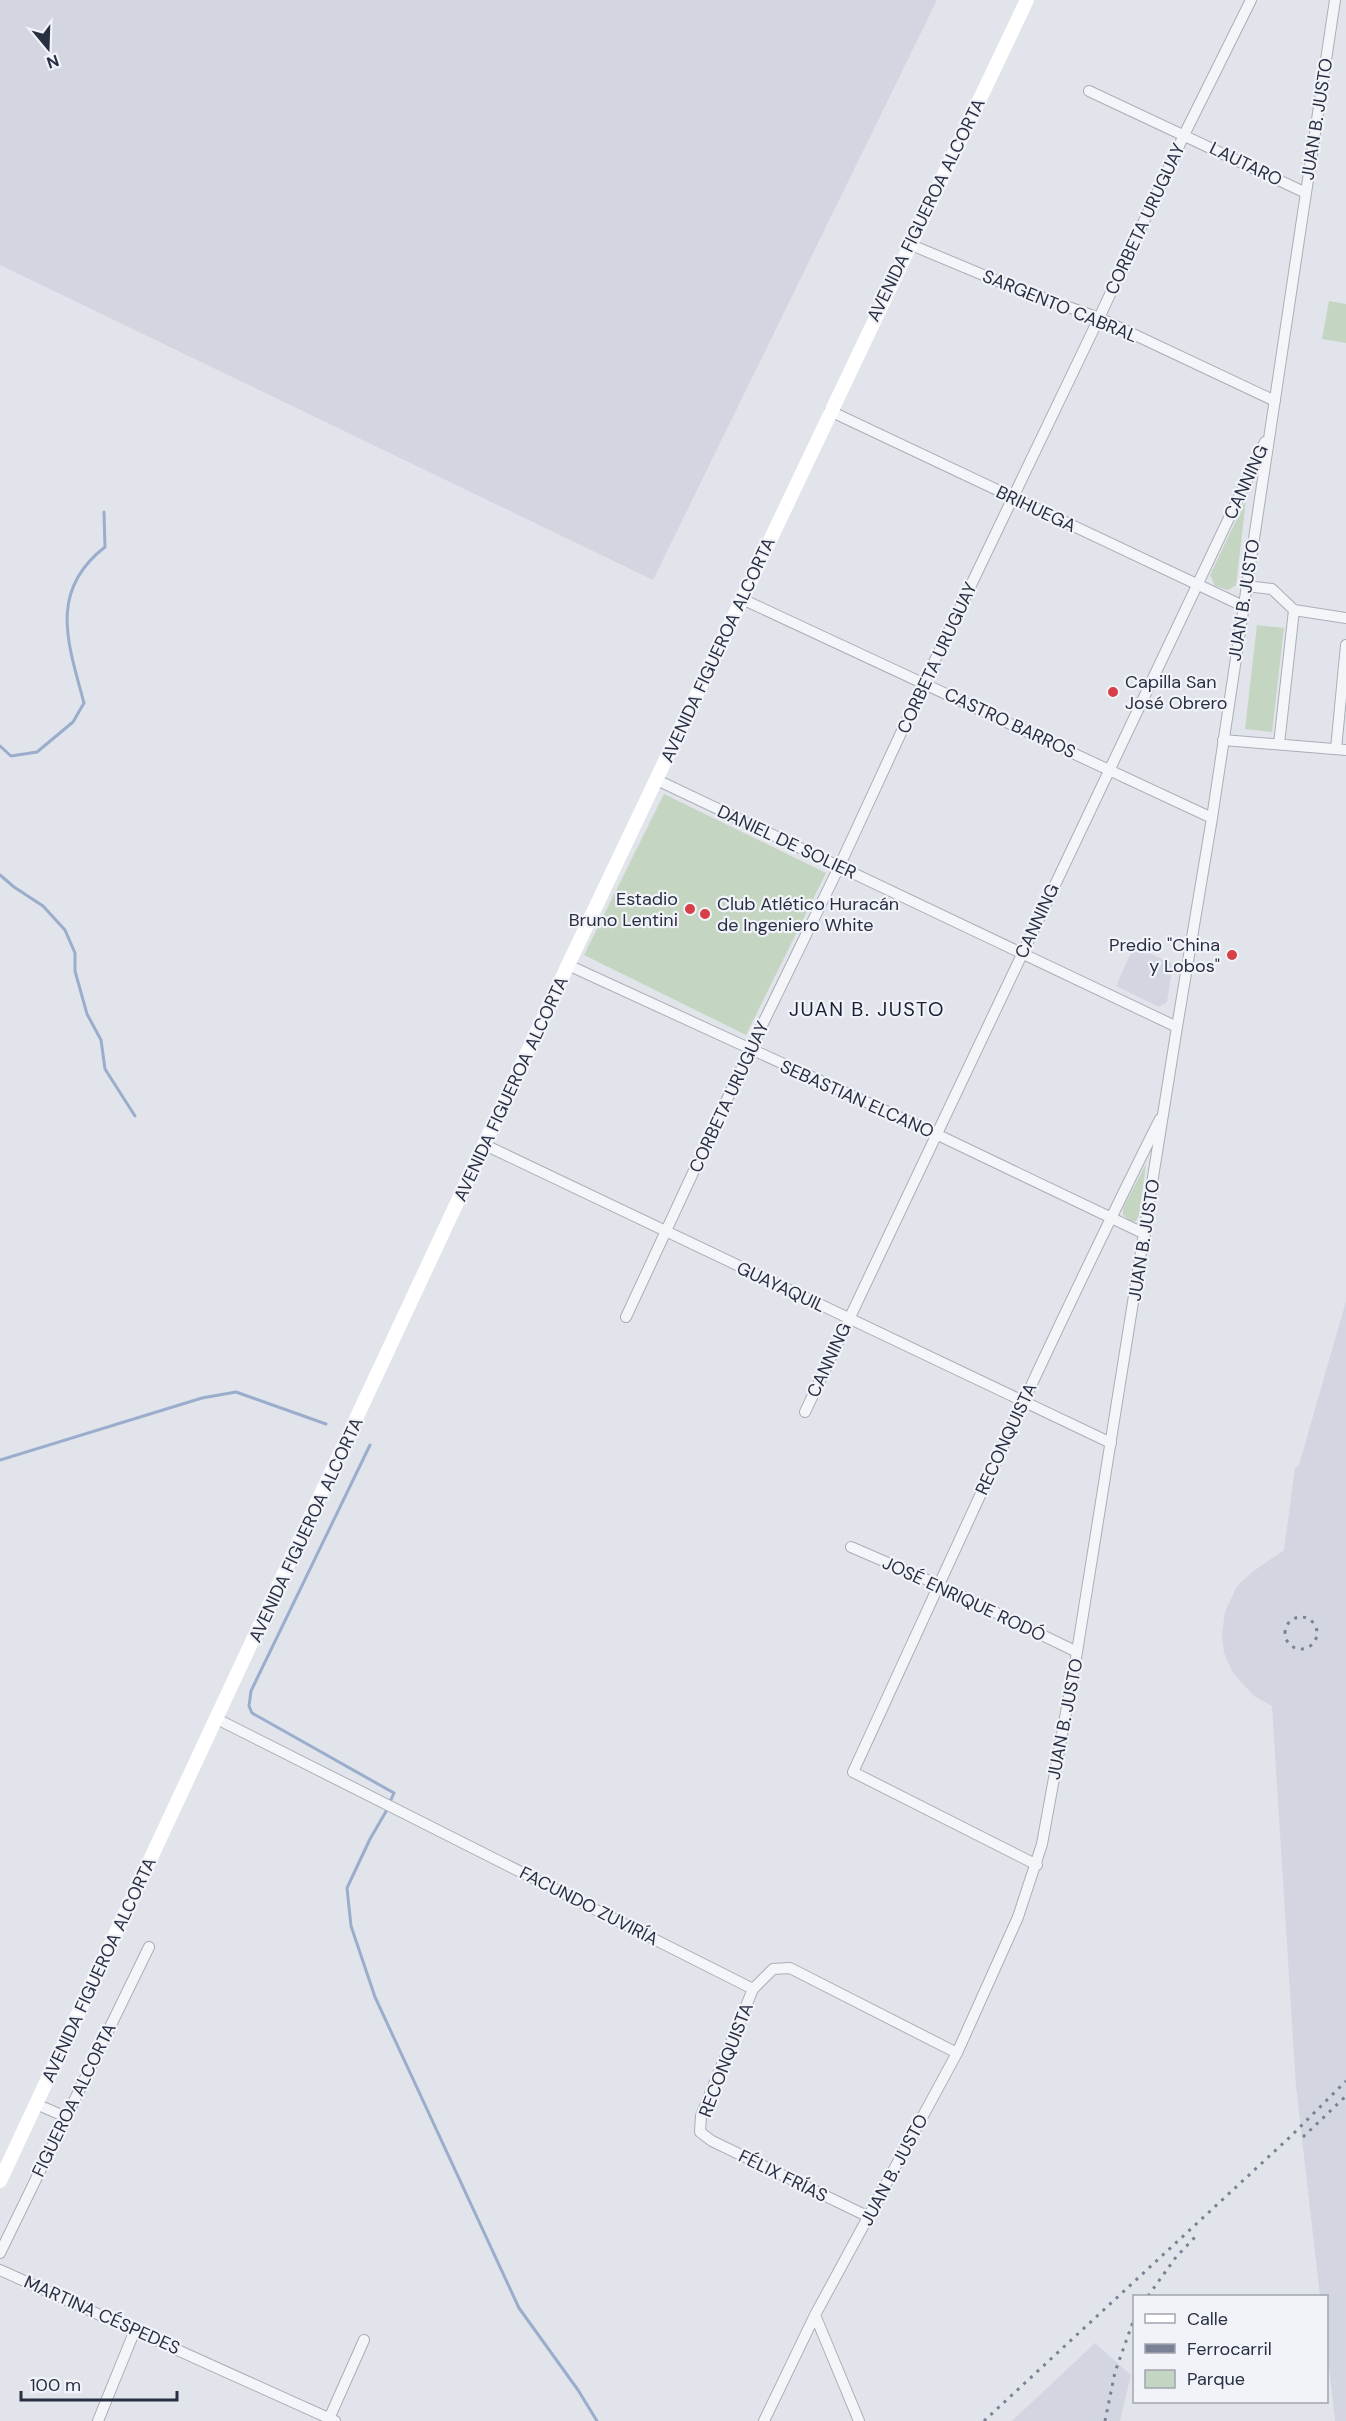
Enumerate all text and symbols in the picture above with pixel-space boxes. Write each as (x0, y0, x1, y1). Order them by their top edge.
north arrow (18, 18, 78, 78)
text: N (44, 50, 62, 74)
street label: JUAN B. JUSTO (1296, 56, 1338, 182)
street label: AVENIDA FIGUEROA ALCORTA (861, 94, 991, 326)
street label: LAUTARO (1206, 136, 1286, 192)
street label: CORBETA URUGUAY (1099, 139, 1191, 298)
street label: SARGENTO CABRAL (979, 264, 1141, 348)
street label: CANNING (1218, 441, 1274, 523)
street label: BRIHUEGA (992, 480, 1080, 538)
street label: AVENIDA FIGUEROA ALCORTA (655, 534, 781, 766)
street label: JUAN B. JUSTO (1223, 537, 1265, 663)
street label: CORBETA URUGUAY (891, 578, 983, 737)
place label: Capilla San José Obrero (1125, 670, 1227, 715)
street label: CASTRO BARROS (940, 682, 1080, 764)
marker: Capilla San José Obrero (1106, 685, 1120, 699)
street label: DANIEL DE SOLIER (714, 799, 860, 885)
street label: CANNING (1009, 880, 1065, 962)
place label: Estadio Bruno Lentini (569, 887, 678, 932)
place label: Club Atlético Huracán de Ingeniero White (717, 892, 899, 937)
marker: Estadio Bruno Lentini (683, 902, 697, 916)
marker: Club Atlético Huracán de Ingeniero White (698, 907, 712, 921)
place label: Predio "China y Lobos" (1109, 933, 1220, 978)
marker: Predio "China y Lobos" (1225, 948, 1239, 962)
street label: AVENIDA FIGUEROA ALCORTA (448, 973, 574, 1205)
district label: JUAN B. JUSTO (789, 996, 945, 1022)
street label: CORBETA URUGUAY (683, 1017, 775, 1176)
street label: SEBASTIAN ELCANO (776, 1054, 938, 1144)
street label: JUAN B. JUSTO (1123, 1177, 1165, 1303)
street label: GUAYAQUIL (733, 1256, 829, 1318)
street label: CANNING (801, 1319, 857, 1401)
street label: RECONQUISTA (970, 1379, 1042, 1499)
street label: AVENIDA FIGUEROA ALCORTA (243, 1414, 369, 1646)
street label: JOSÉ ENRIQUE RODÓ (879, 1551, 1050, 1647)
street label: JUAN B. JUSTO (1041, 1656, 1089, 1782)
street label: AVENIDA FIGUEROA ALCORTA (36, 1854, 162, 2086)
street label: FACUNDO ZUVIRÍA (516, 1861, 662, 1951)
street label: RECONQUISTA (693, 1999, 759, 2121)
street label: FIGUEROA ALCORTA (26, 2019, 122, 2181)
street label: JUAN B. JUSTO (855, 2110, 933, 2230)
street label: FÉLIX FRÍAS (735, 2144, 831, 2208)
street label: MARTINA CÉSPEDES (20, 2270, 184, 2360)
legend (1133, 2295, 1328, 2403)
text: Calle (1187, 2307, 1228, 2331)
text: Ferrocarril (1187, 2337, 1272, 2361)
scale bar (21, 2364, 177, 2402)
text: Parque (1187, 2367, 1245, 2391)
text: 100 m (30, 2373, 81, 2397)

